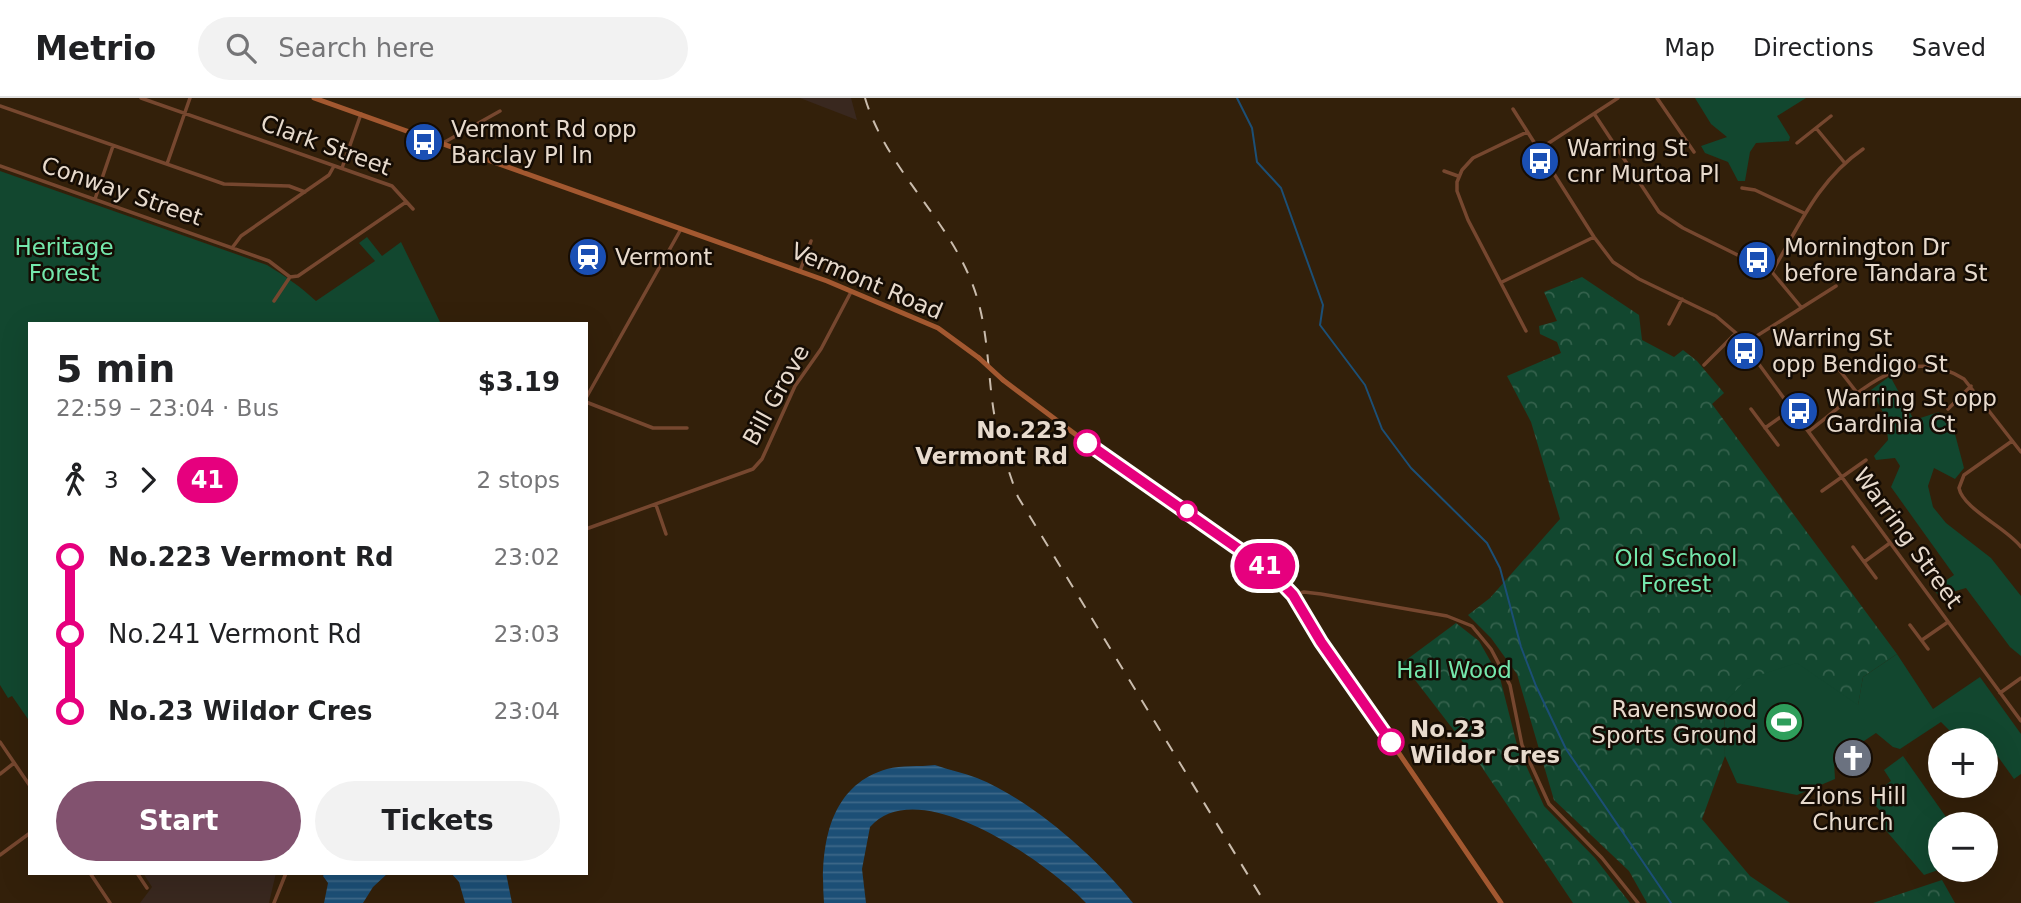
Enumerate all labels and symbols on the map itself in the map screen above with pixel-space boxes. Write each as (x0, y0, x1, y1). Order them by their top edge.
street label: Clark Street (257, 109, 395, 181)
place label: Vermont Rd opp Barclay Pl In (451, 116, 637, 168)
bus stop icon: Vermont Rd opp Barclay Pl In (403, 121, 445, 163)
place label: Warring St cnr Murtoa Pl (1567, 135, 1720, 187)
bus stop icon: Warring St cnr Murtoa Pl (1519, 140, 1561, 182)
street label: Conway Street (38, 151, 206, 231)
park label: Heritage Forest (14, 234, 114, 286)
place label: Mornington Dr before Tandara St (1784, 234, 1987, 286)
station icon: Vermont (567, 236, 609, 278)
street label: Vermont Road (787, 237, 947, 325)
bus stop icon: Mornington Dr before Tandara St (1736, 239, 1778, 281)
place label: Vermont (615, 244, 712, 270)
place label: Warring St opp Bendigo St (1772, 325, 1948, 377)
bus stop icon: Warring St opp Bendigo St (1724, 330, 1766, 372)
street label: Bill Grove (738, 340, 814, 450)
place label: Warring St opp Gardinia Ct (1826, 385, 1997, 437)
bus stop icon: Warring St opp Gardinia Ct (1778, 390, 1820, 432)
place label: No.223 Vermont Rd (915, 417, 1068, 469)
marker: No.223 Vermont Rd (1074, 430, 1100, 456)
street label: Warring Street (1849, 463, 1967, 613)
unlabelled marker (1177, 501, 1197, 521)
line badge: 41 (1234, 543, 1296, 589)
park label: Old School Forest (1615, 545, 1737, 597)
park label: Hall Wood (1396, 657, 1512, 683)
place label: Ravenswood Sports Ground (1591, 696, 1757, 748)
sports icon: Ravenswood Sports Ground (1763, 701, 1805, 743)
place label: No.23 Wildor Cres (1410, 716, 1560, 768)
marker: No.23 Wildor Cres (1378, 729, 1404, 755)
church icon: Zions Hill Church (1832, 737, 1874, 779)
place label: Zions Hill Church (1800, 783, 1906, 835)

